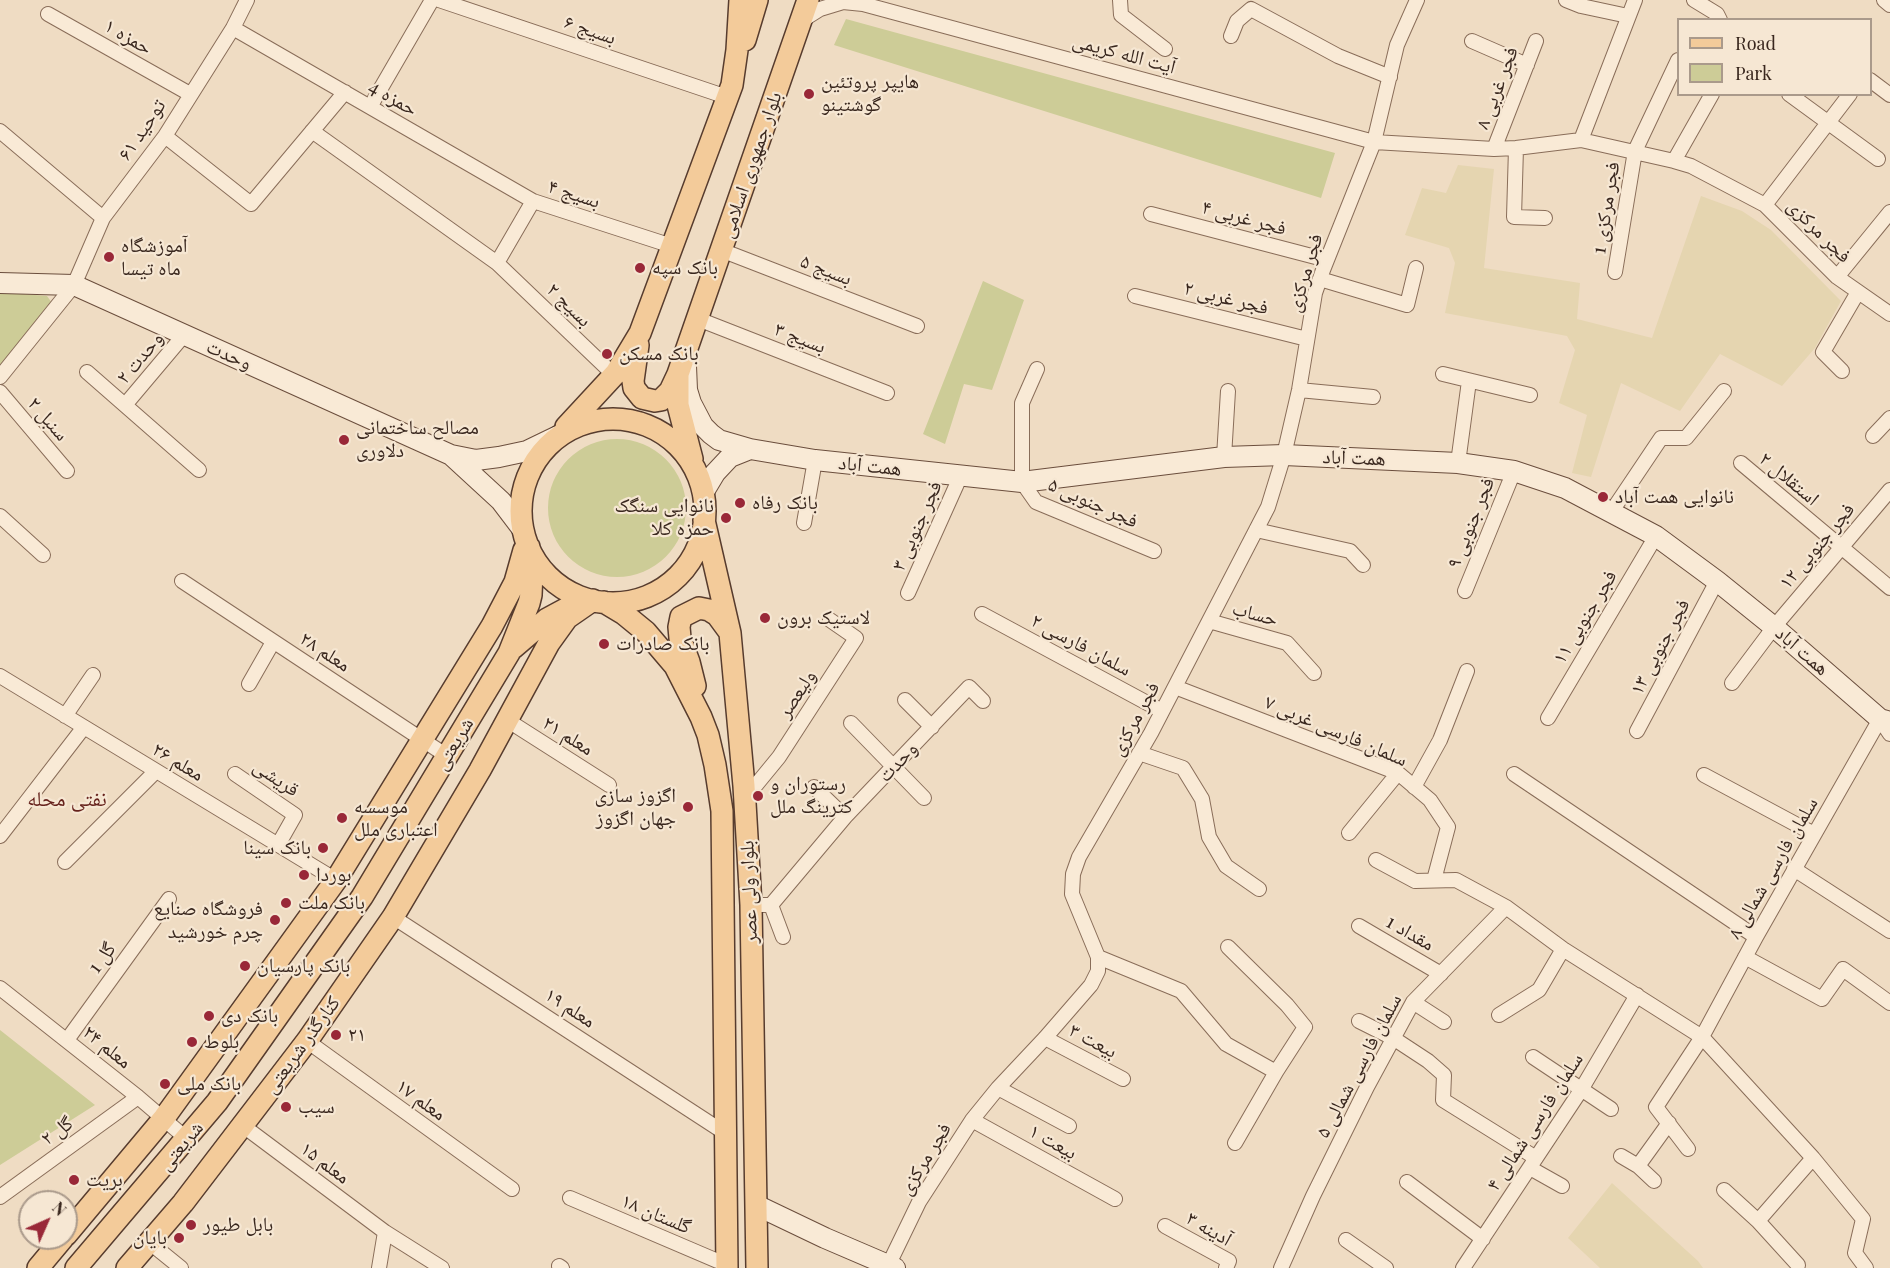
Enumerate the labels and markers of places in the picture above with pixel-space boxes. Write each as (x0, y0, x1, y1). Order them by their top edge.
place label: هایپر پروتئین گوشتینو (821, 70, 919, 117)
marker: هایپر پروتئین گوشتینو (802, 87, 816, 101)
place label: آموزشگاه ماه تیسا (121, 234, 188, 281)
marker: آموزشگاه ماه تیسا (102, 250, 116, 264)
place label: بانک سپه (652, 256, 718, 280)
marker: بانک سپه (633, 261, 647, 275)
place label: بانک مسکن (619, 342, 699, 366)
marker: بانک مسکن (600, 347, 614, 361)
place label: مصالح ساختمانی دلاوری (356, 416, 479, 463)
marker: مصالح ساختمانی دلاوری (337, 433, 351, 447)
place label: نانوایی همت آباد (1615, 485, 1734, 509)
marker: نانوایی همت آباد (1596, 490, 1610, 504)
place label: بانک رفاه (752, 491, 818, 515)
place label: نانوایی سنگک حمزه کلا (615, 494, 714, 541)
marker: بانک رفاه (733, 496, 747, 510)
marker: نانوایی سنگک حمزه کلا (719, 511, 733, 525)
place label: لاستیک برون (777, 606, 870, 630)
marker: لاستیک برون (758, 611, 772, 625)
place label: بانک صادرات (616, 632, 710, 656)
marker: بانک صادرات (597, 637, 611, 651)
place label: رستوران و کترینگ ملل (770, 772, 853, 819)
place label: اگزوز سازی جهان اگزوز (595, 784, 676, 831)
marker: رستوران و کترینگ ملل (751, 789, 765, 803)
place label: موسسه اعتباری ملل (354, 795, 438, 842)
marker: اگزوز سازی جهان اگزوز (681, 800, 695, 814)
marker: موسسه اعتباری ملل (335, 811, 349, 825)
place label: بانک سینا (243, 836, 311, 860)
marker: بانک سینا (316, 841, 330, 855)
place label: بوردا (316, 863, 352, 887)
marker: بوردا (297, 868, 311, 882)
place label: بانک ملت (298, 891, 365, 915)
marker: بانک ملت (279, 896, 293, 910)
place label: فروشگاه صنایع چرم خورشید (154, 897, 263, 944)
marker: فروشگاه صنایع چرم خورشید (268, 913, 282, 927)
place label: بانک پارسیان (257, 954, 350, 978)
marker: بانک پارسیان (238, 959, 252, 973)
place label: بانک دی (221, 1004, 278, 1028)
marker: بانک دی (202, 1009, 216, 1023)
place label: ۲۱ (348, 1023, 366, 1047)
marker: ۲۱ (329, 1028, 343, 1042)
place label: بلوط (204, 1030, 239, 1054)
marker: بلوط (185, 1035, 199, 1049)
place label: بانک ملی (177, 1072, 241, 1096)
marker: بانک ملی (158, 1077, 172, 1091)
place label: سیب (298, 1095, 335, 1119)
marker: سیب (279, 1100, 293, 1114)
place label: بریت (86, 1168, 123, 1192)
marker: بریت (67, 1173, 81, 1187)
place label: بابل طیور (203, 1213, 273, 1237)
marker: بابل طیور (184, 1218, 198, 1232)
place label: بایان (133, 1226, 167, 1250)
marker: بایان (172, 1231, 186, 1245)

